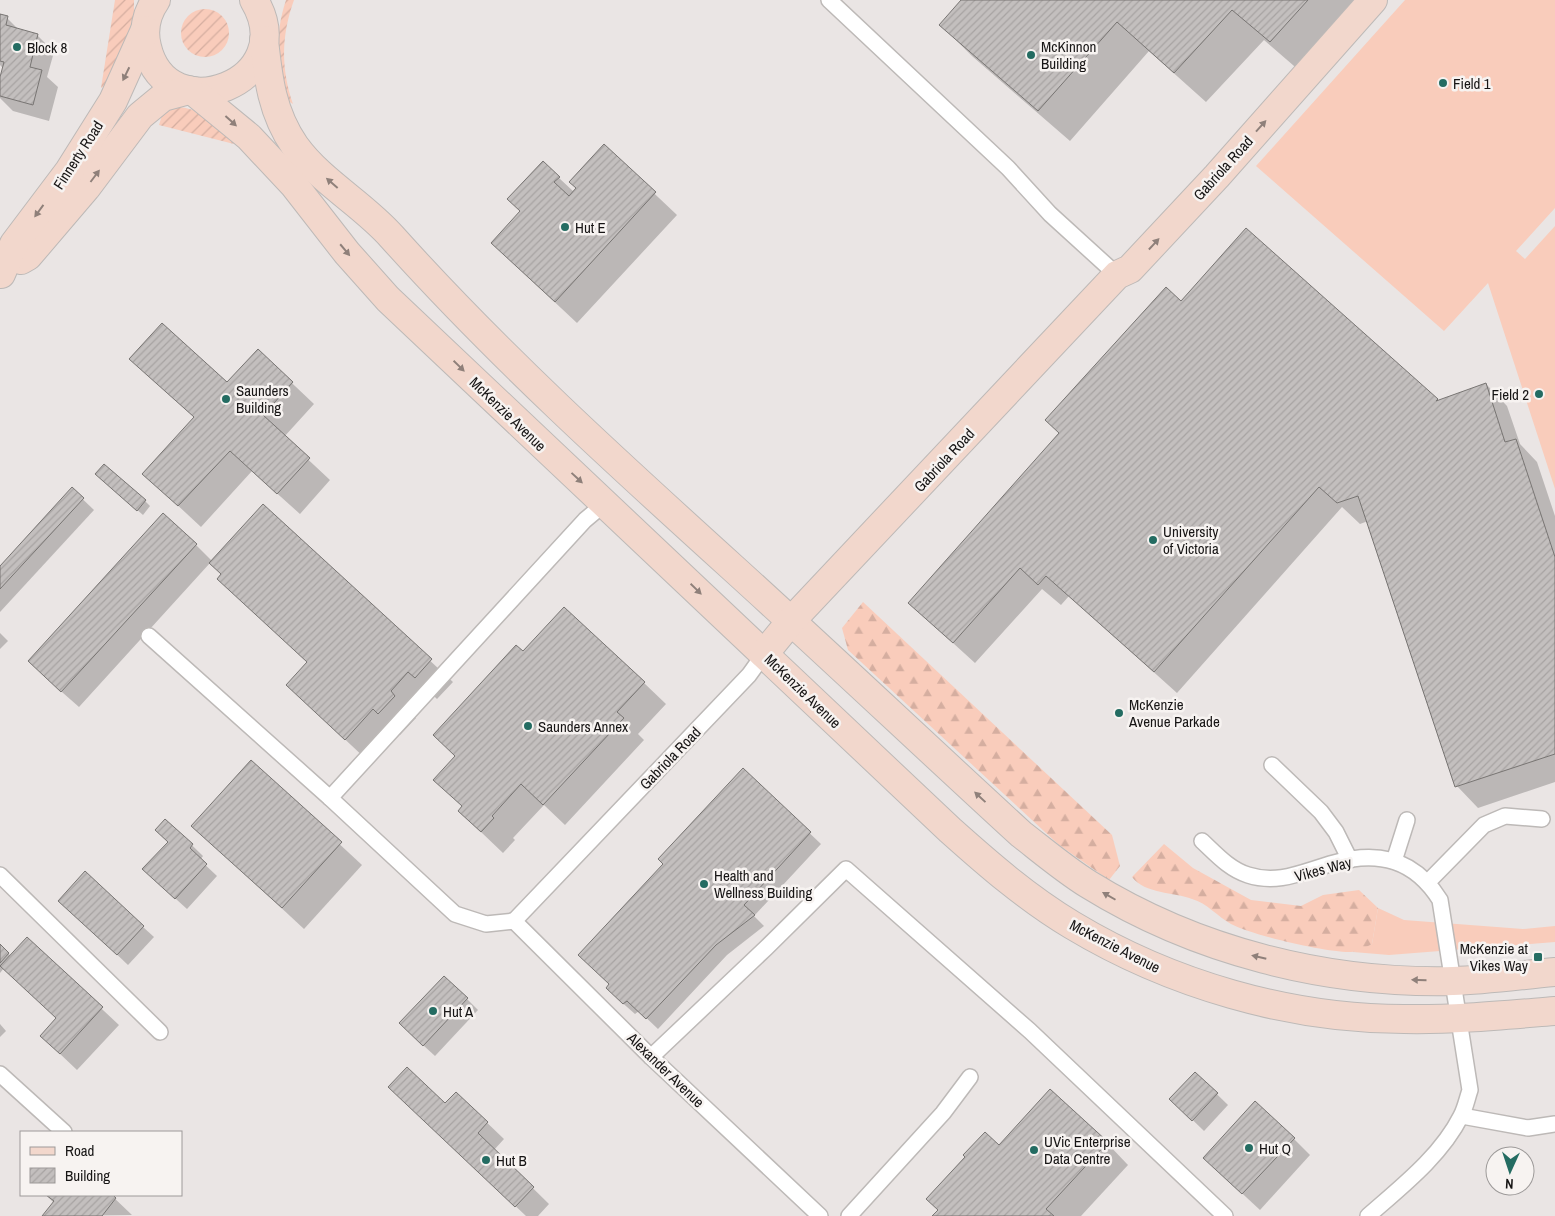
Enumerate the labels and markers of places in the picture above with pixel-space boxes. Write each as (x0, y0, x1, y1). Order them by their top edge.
place label: McKinnon Building (1041, 36, 1096, 74)
place label: Block 8 (27, 37, 67, 58)
marker: Block 8 (11, 41, 23, 53)
marker: McKinnon Building (1025, 49, 1037, 61)
place label: Field 1 (1453, 73, 1491, 94)
marker: Field 1 (1437, 77, 1449, 89)
place label: Hut E (575, 217, 606, 238)
marker: Hut E (559, 221, 571, 233)
place label: Saunders Building (236, 380, 289, 418)
place label: Field 2 (1491, 384, 1529, 405)
marker: Field 2 (1533, 388, 1545, 400)
marker: Saunders Building (220, 393, 232, 405)
place label: University of Victoria (1163, 521, 1219, 559)
marker: University of Victoria (1147, 534, 1159, 546)
place label: McKenzie Avenue Parkade (1128, 694, 1220, 732)
marker: McKenzie Avenue Parkade (1113, 707, 1125, 719)
place label: Saunders Annex (538, 716, 629, 737)
marker: Saunders Annex (522, 720, 534, 732)
place label: Health and Wellness Building (714, 865, 812, 903)
marker: Health and Wellness Building (698, 878, 710, 890)
place label: McKenzie at Vikes Way (1460, 938, 1529, 976)
marker: McKenzie at Vikes Way (1532, 951, 1544, 963)
place label: Hut A (443, 1001, 474, 1022)
marker: Hut A (427, 1005, 439, 1017)
place label: UVic Enterprise Data Centre (1044, 1131, 1131, 1169)
place label: Hut Q (1259, 1138, 1291, 1159)
marker: Hut Q (1243, 1142, 1255, 1154)
marker: UVic Enterprise Data Centre (1028, 1144, 1040, 1156)
place label: Hut B (496, 1150, 527, 1171)
marker: Hut B (480, 1154, 492, 1166)

